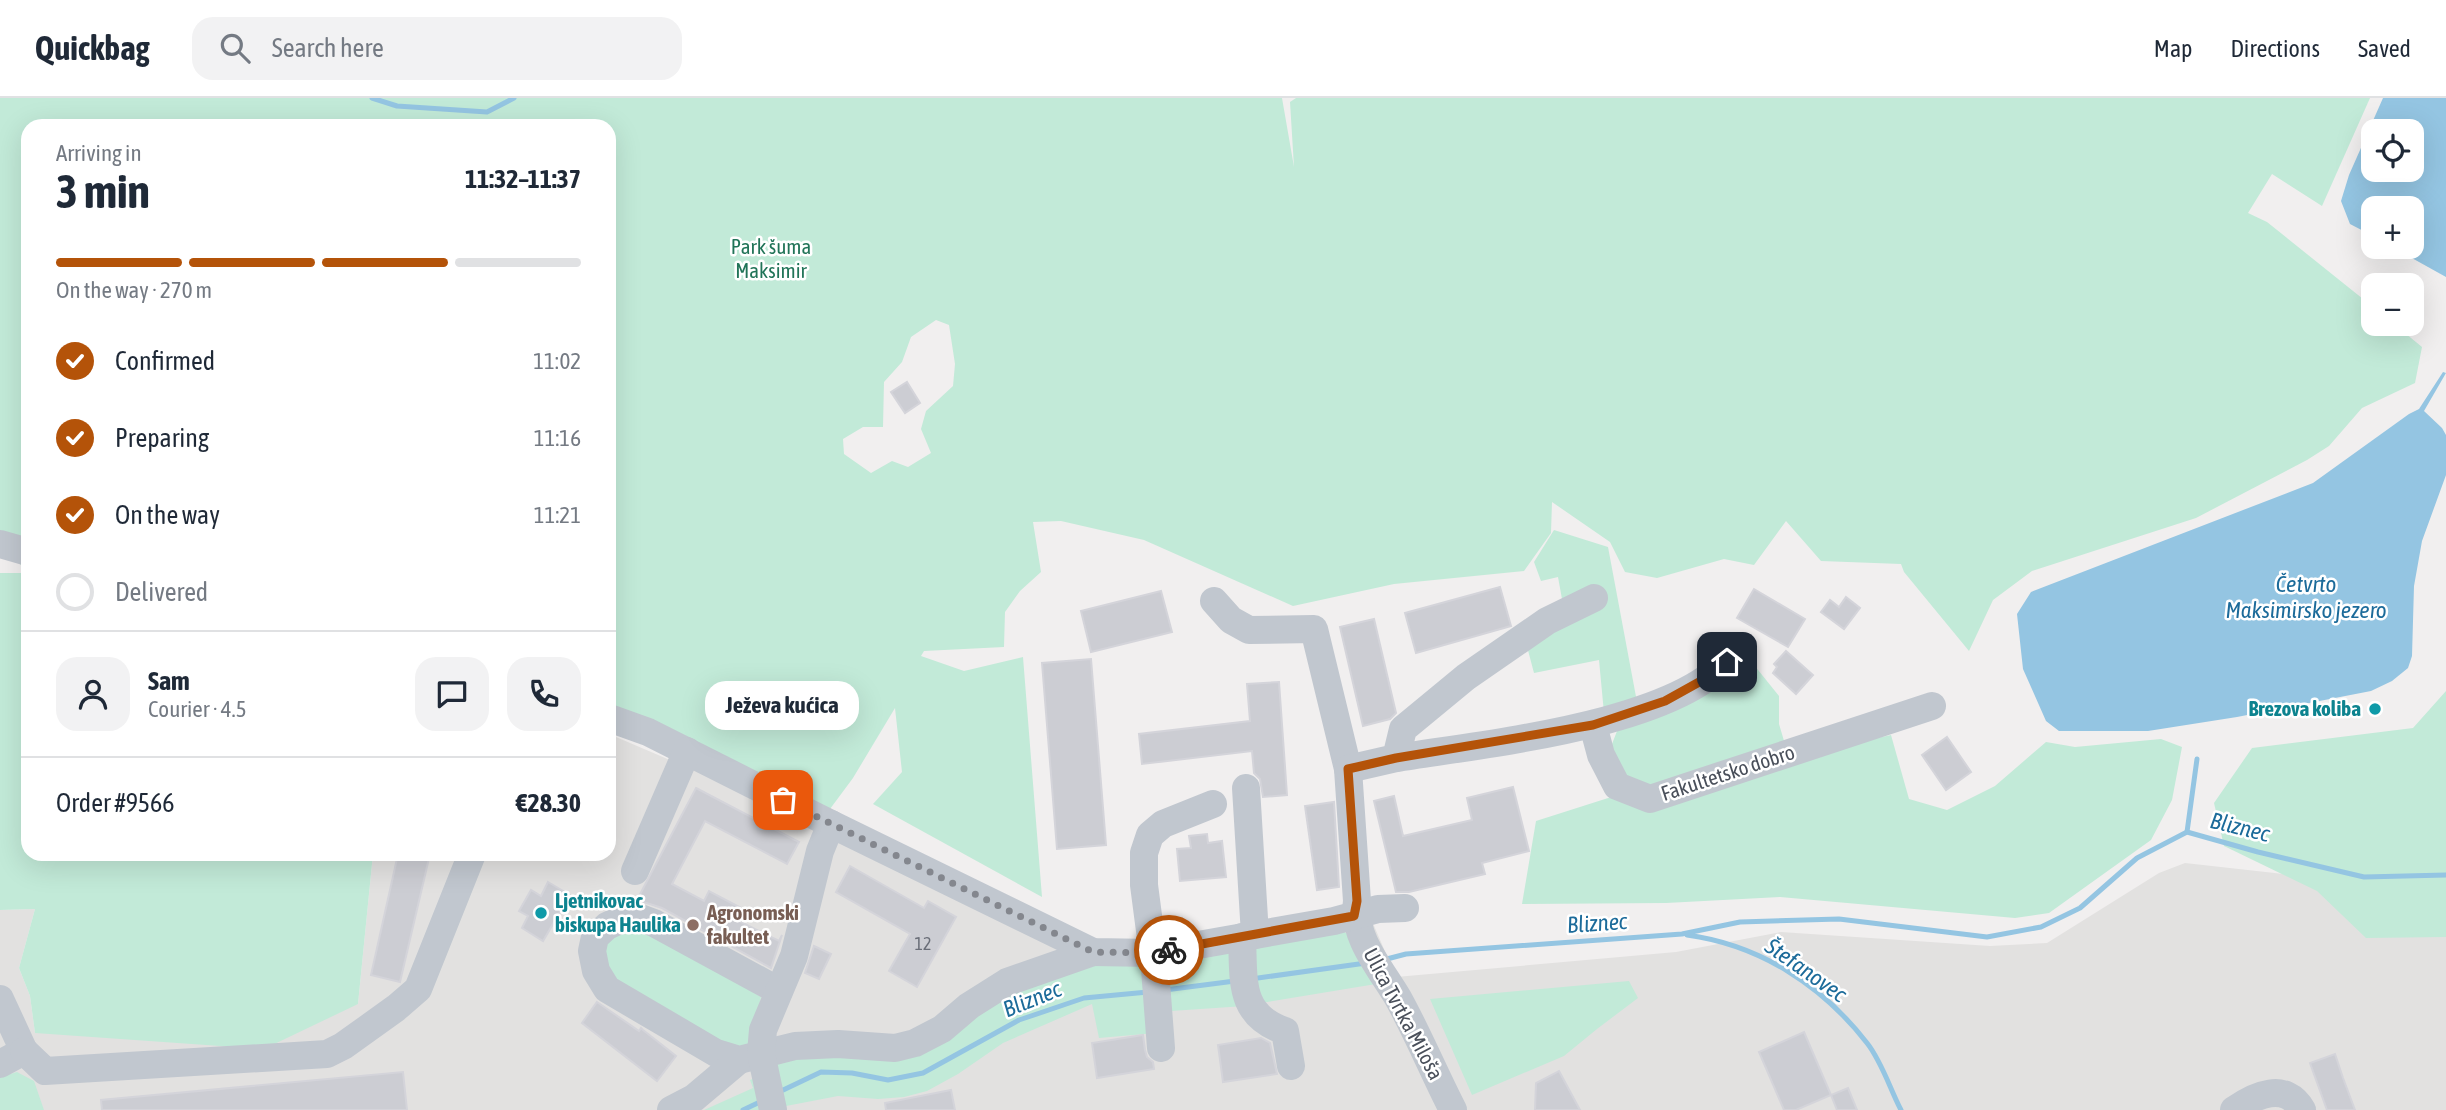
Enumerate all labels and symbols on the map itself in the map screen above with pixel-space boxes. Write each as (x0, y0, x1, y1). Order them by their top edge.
park label: Park šuma Maksimir (731, 234, 811, 282)
water label: Četvrto Maksimirsko jezero (2225, 571, 2387, 623)
pin (1697, 632, 1757, 692)
callout: Ježeva kućica (706, 681, 860, 730)
place label: Brezova koliba (2248, 696, 2361, 720)
marker: Brezova koliba (2367, 701, 2383, 717)
street label: Fakultetsko dobro (1658, 739, 1797, 805)
pin (753, 770, 813, 830)
water label: Bliznec (2208, 807, 2273, 847)
place label: Ljetnikovac biskupa Haulika (555, 888, 681, 936)
place label: Agronomski fakultet (706, 900, 799, 948)
marker: Ljetnikovac biskupa Haulika (533, 905, 549, 921)
water label: Bliznec (1566, 908, 1628, 938)
courier (1134, 915, 1204, 985)
marker: Agronomski fakultet (685, 917, 701, 933)
water label: Štefanovec (1760, 932, 1852, 1008)
house number: 12 (915, 933, 931, 954)
street label: Ulica Tvrtka Miloša (1359, 944, 1449, 1083)
water label: Bliznec (999, 975, 1065, 1022)

